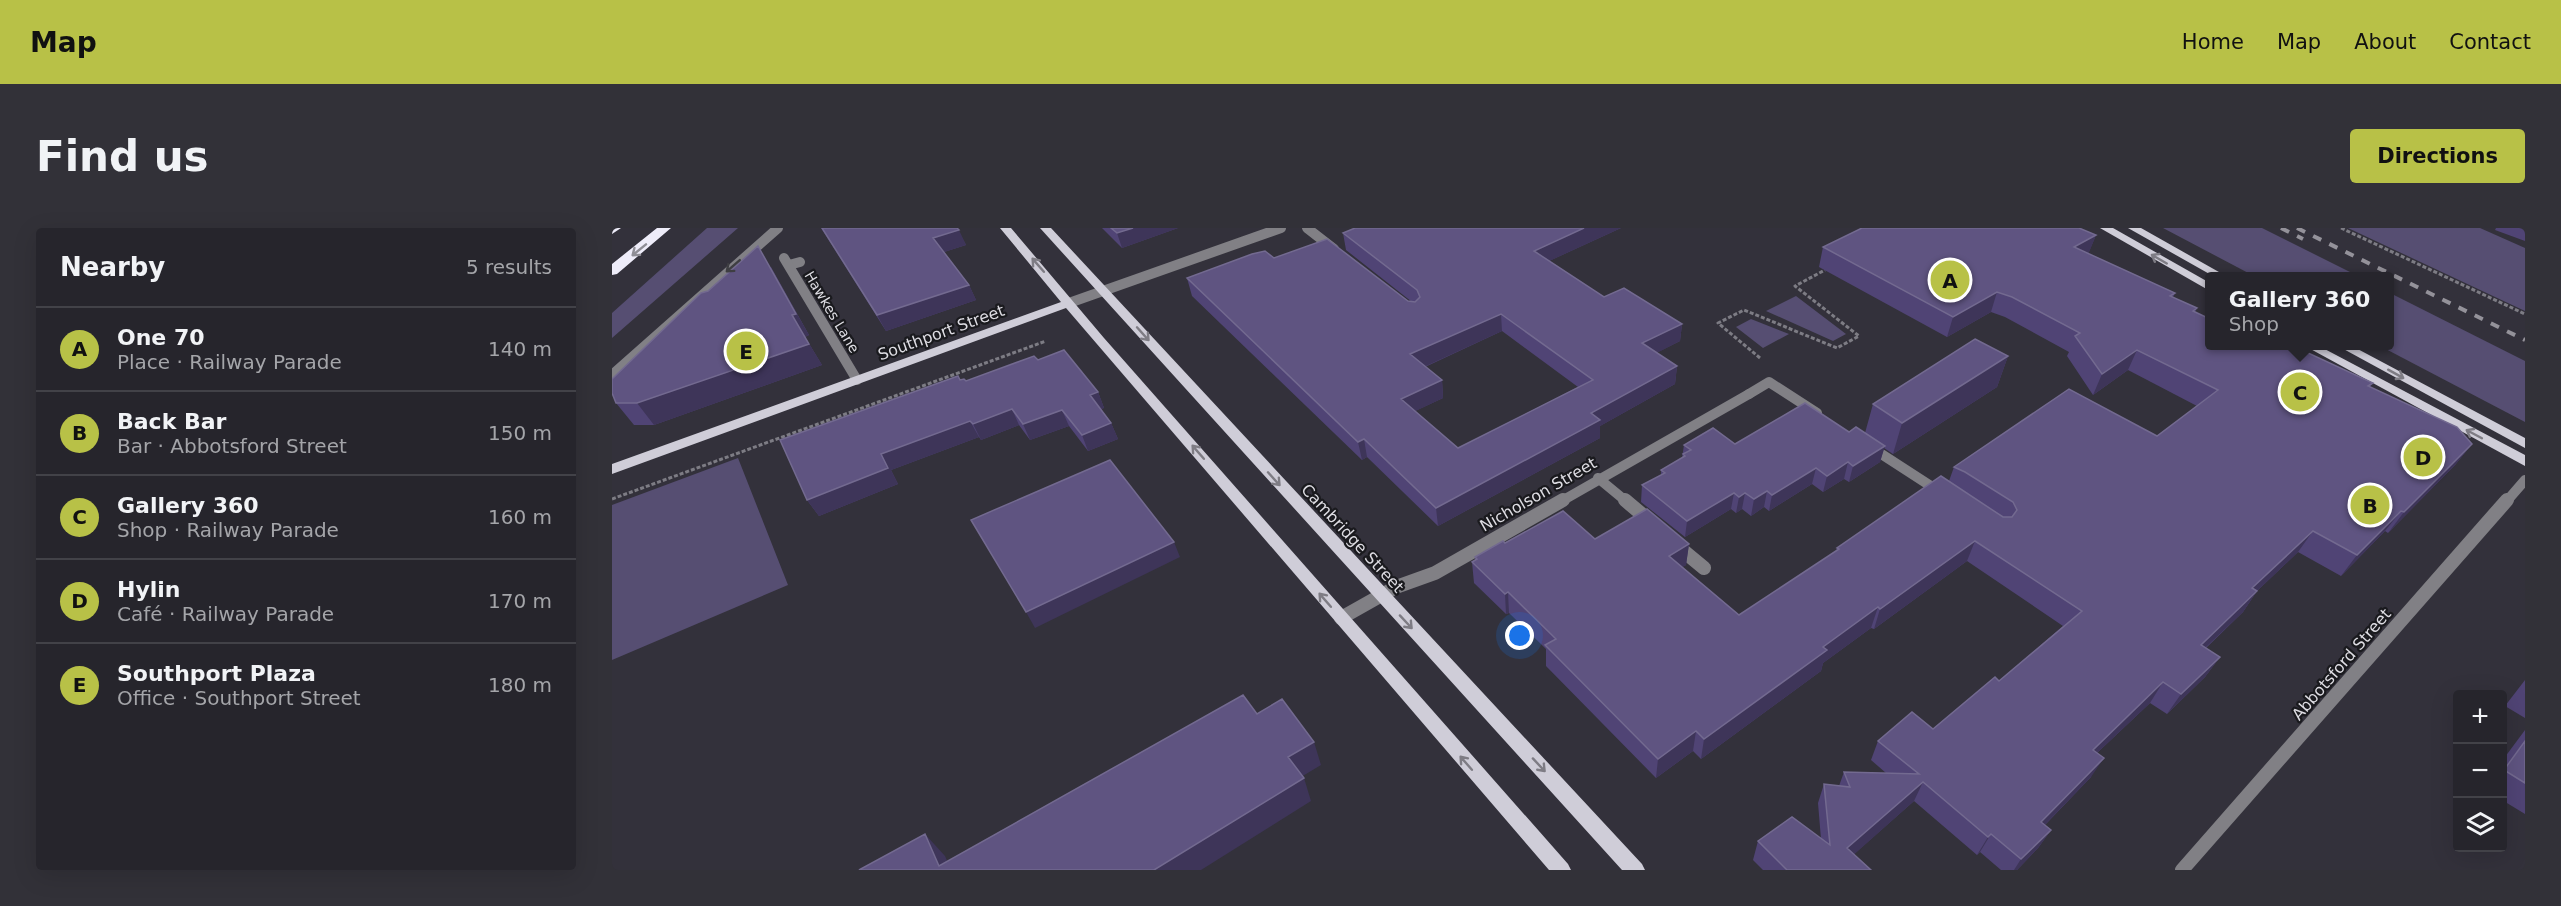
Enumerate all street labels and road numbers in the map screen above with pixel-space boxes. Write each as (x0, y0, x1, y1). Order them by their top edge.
street label: Hawkes Lane (801, 268, 863, 356)
street label: Southport Street (875, 301, 1007, 364)
street label: Nicholson Street (1477, 453, 1600, 536)
street label: Cambridge Street (1297, 480, 1408, 597)
street label: Abbotsford Street (2288, 605, 2395, 724)

